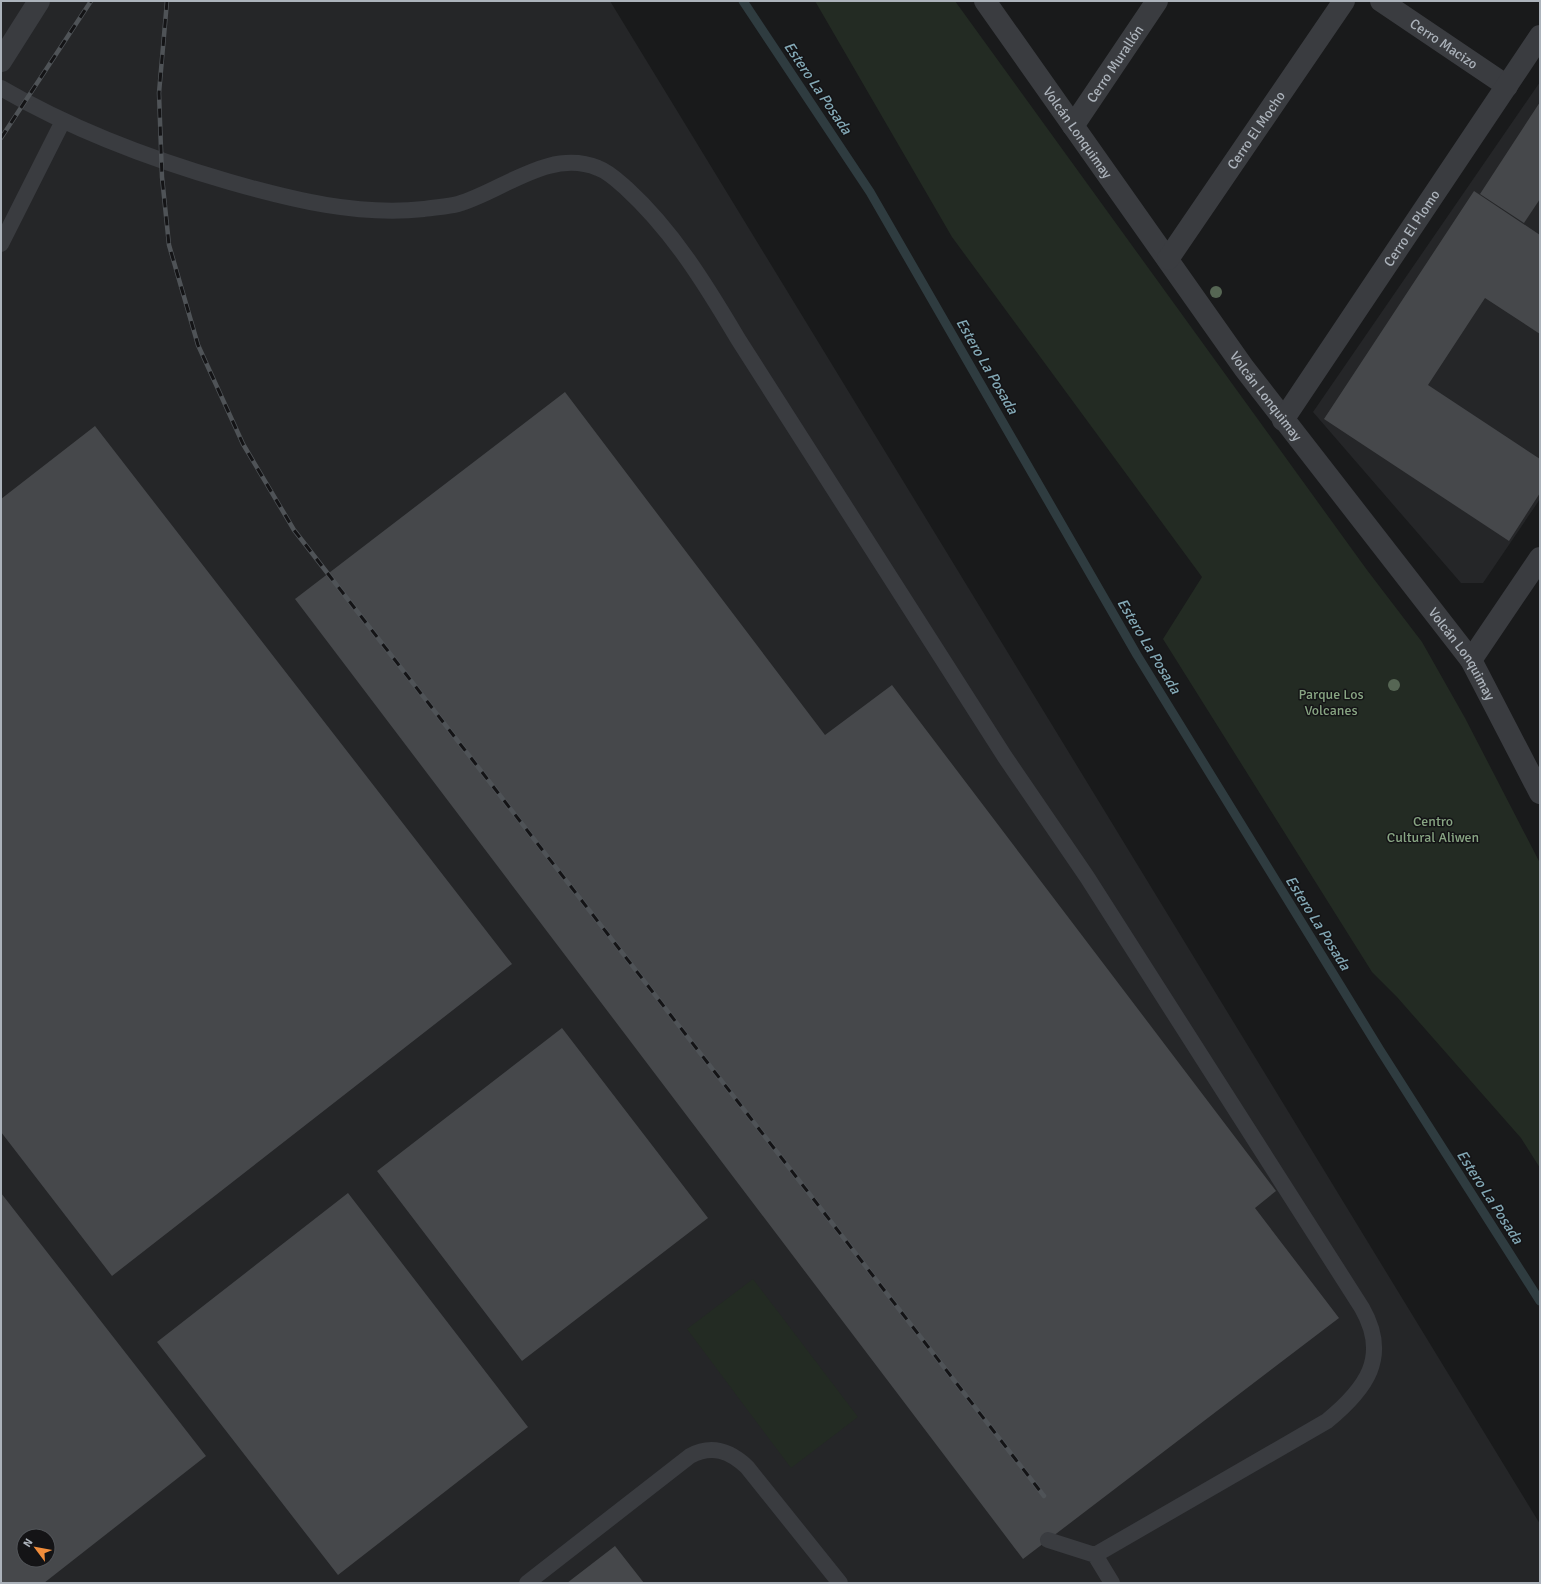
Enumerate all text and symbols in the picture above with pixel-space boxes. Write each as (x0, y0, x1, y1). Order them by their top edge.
street label: Cerro Macizo (1407, 15, 1481, 72)
street label: Cerro Murallón (1083, 22, 1147, 106)
water label: Estero La Posada (780, 38, 856, 138)
street label: Volcán Lonquimay (1040, 83, 1116, 182)
street label: Cerro El Mocho (1223, 88, 1289, 173)
street label: Cerro El Plomo (1380, 186, 1443, 270)
water label: Estero La Posada (952, 315, 1022, 418)
street label: Volcán Lonquimay (1226, 348, 1306, 445)
water label: Estero La Posada (1113, 595, 1185, 697)
street label: Volcán Lonquimay (1425, 604, 1499, 704)
park label: Parque Los Volcanes (1298, 686, 1364, 719)
park label: Centro Cultural Aliwen (1387, 813, 1479, 846)
water label: Estero La Posada (1282, 872, 1354, 974)
water label: Estero La Posada (1453, 1147, 1527, 1248)
north arrow (16, 1528, 56, 1568)
text: N (20, 1536, 35, 1550)

